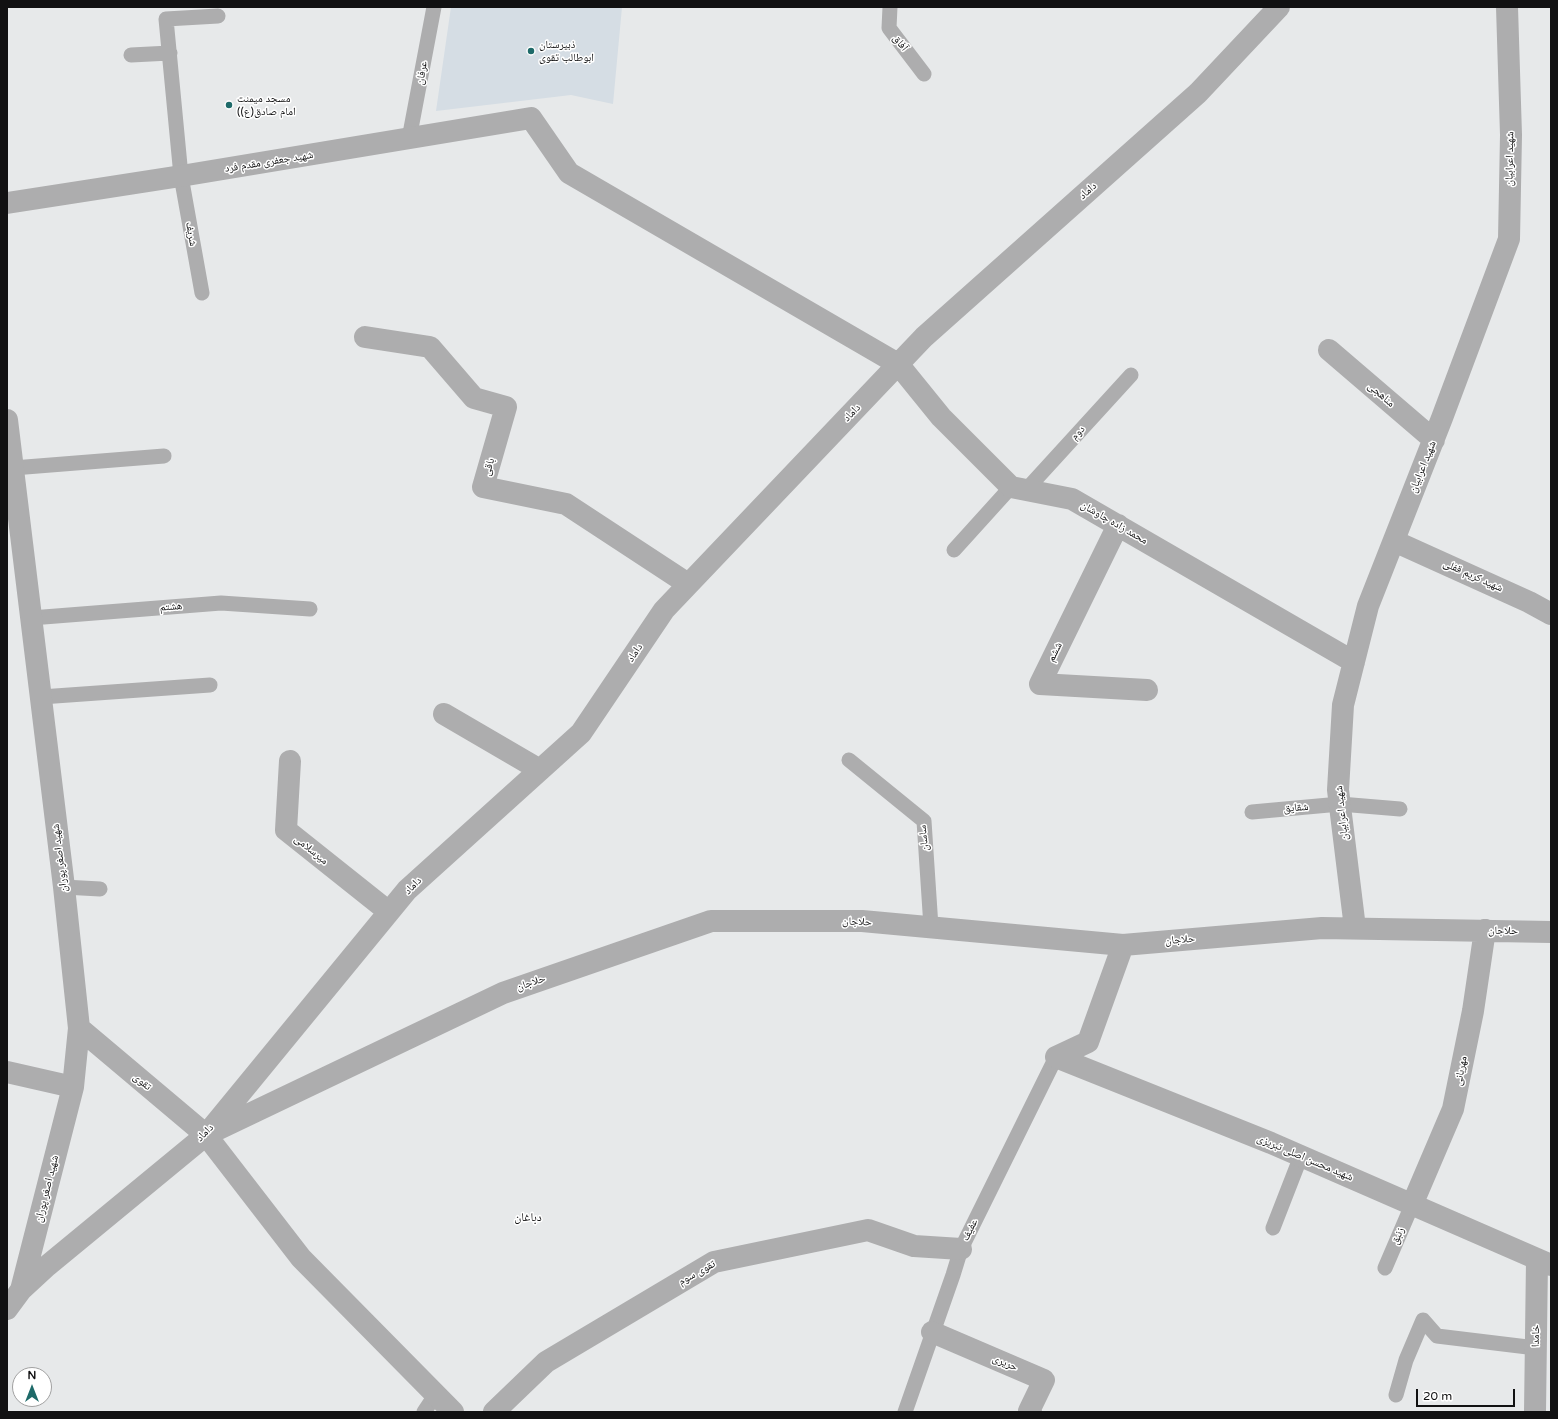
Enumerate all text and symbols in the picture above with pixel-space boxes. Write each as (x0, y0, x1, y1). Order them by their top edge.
street label: آفاق (890, 32, 910, 54)
place label: ذبیرستان ابوطالب تقوی (539, 38, 594, 64)
marker: ذبیرستان ابوطالب تقوی (526, 46, 536, 56)
street label: عرفان (413, 60, 431, 86)
place label: مسجد میمنت (امام صادق(ع) (237, 92, 296, 118)
marker: مسجد میمنت (امام صادق(ع) (224, 100, 234, 110)
street label: شهید اعرابیان (1503, 131, 1517, 187)
street label: شهید جعفری مقدم فرد (224, 148, 314, 176)
street label: داماد (1076, 180, 1100, 202)
street label: شریف (182, 221, 200, 247)
street label: مناهجی (1365, 380, 1397, 410)
street label: داماد (840, 401, 864, 425)
street label: دوم (1068, 423, 1088, 443)
street label: شهید اعرابیان (1407, 439, 1439, 495)
street label: باقی (480, 457, 498, 477)
street label: محمد زاده چاوشان (1078, 499, 1150, 547)
street label: شهید کریم قفلی (1441, 557, 1505, 595)
street label: هشتم (159, 599, 183, 615)
street label: ششم (1045, 640, 1065, 664)
street label: داماد (624, 641, 646, 665)
street label: شهید اعرابیان (1333, 785, 1351, 841)
street label: شقایق (1283, 800, 1309, 816)
street label: شهید اصغر پوران (49, 823, 71, 893)
street label: ساسان (916, 824, 932, 852)
street label: میرسلامی (291, 832, 331, 868)
street label: داماد (401, 874, 425, 898)
street label: حلاجان (842, 915, 872, 929)
street label: حلاجان (1488, 924, 1518, 938)
street label: حلاجان (1165, 932, 1195, 948)
street label: حلاجان (515, 972, 547, 994)
street label: مهربانی (1452, 1055, 1470, 1087)
street label: تقوی (130, 1071, 154, 1093)
street label: داماد (193, 1121, 217, 1145)
street label: شهید محسن اصلی تبریزی (1255, 1132, 1355, 1184)
street label: شهید اصغر پوران (32, 1154, 62, 1224)
district label: دباغان (514, 1211, 542, 1225)
street label: عفیف (959, 1217, 981, 1243)
street label: زنبق (1388, 1225, 1408, 1247)
street label: تقوی سوم (676, 1257, 718, 1289)
street label: خامدا (1529, 1325, 1543, 1347)
street label: حریری (990, 1352, 1020, 1374)
north arrow (12, 1367, 52, 1407)
text: N (28, 1369, 36, 1382)
scale bar (1418, 1381, 1517, 1407)
text: 20 m (1423, 1389, 1452, 1403)

